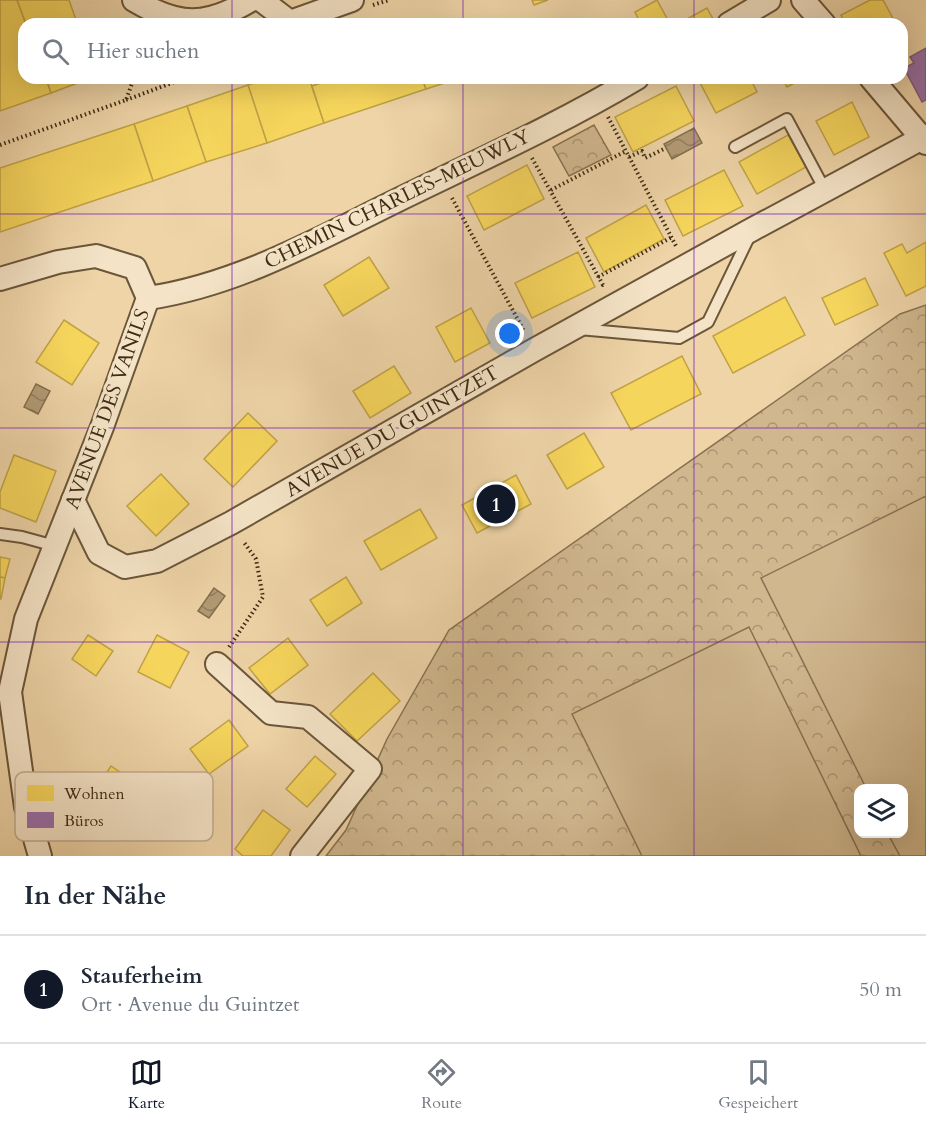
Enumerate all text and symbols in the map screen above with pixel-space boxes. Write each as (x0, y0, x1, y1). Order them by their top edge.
search box (18, 18, 908, 84)
icon: search (39, 35, 72, 68)
text: Hier suchen (87, 36, 200, 66)
street label: CHEMIN CHARLES-MEUWLY (260, 123, 534, 275)
street label: AVENUE DES VANILS (58, 305, 156, 513)
your location (495, 319, 524, 348)
street label: AVENUE DU GUINTZET (280, 359, 504, 503)
pin: 1 (476, 482, 516, 526)
legend (15, 772, 213, 841)
text: Wohnen (63, 783, 125, 805)
map controls (854, 784, 908, 838)
button: layers (854, 784, 908, 838)
text: Büros (64, 810, 103, 832)
text: In der Nähe (24, 878, 166, 913)
text: Stauferheim (81, 961, 202, 991)
text: 1 (38, 976, 49, 1003)
text: 50 m (859, 976, 902, 1003)
text: Ort · Avenue du Guintzet (81, 991, 299, 1018)
tab: Karte (128, 1056, 165, 1114)
tab: Route (421, 1056, 462, 1114)
tab: Gespeichert (718, 1056, 798, 1114)

